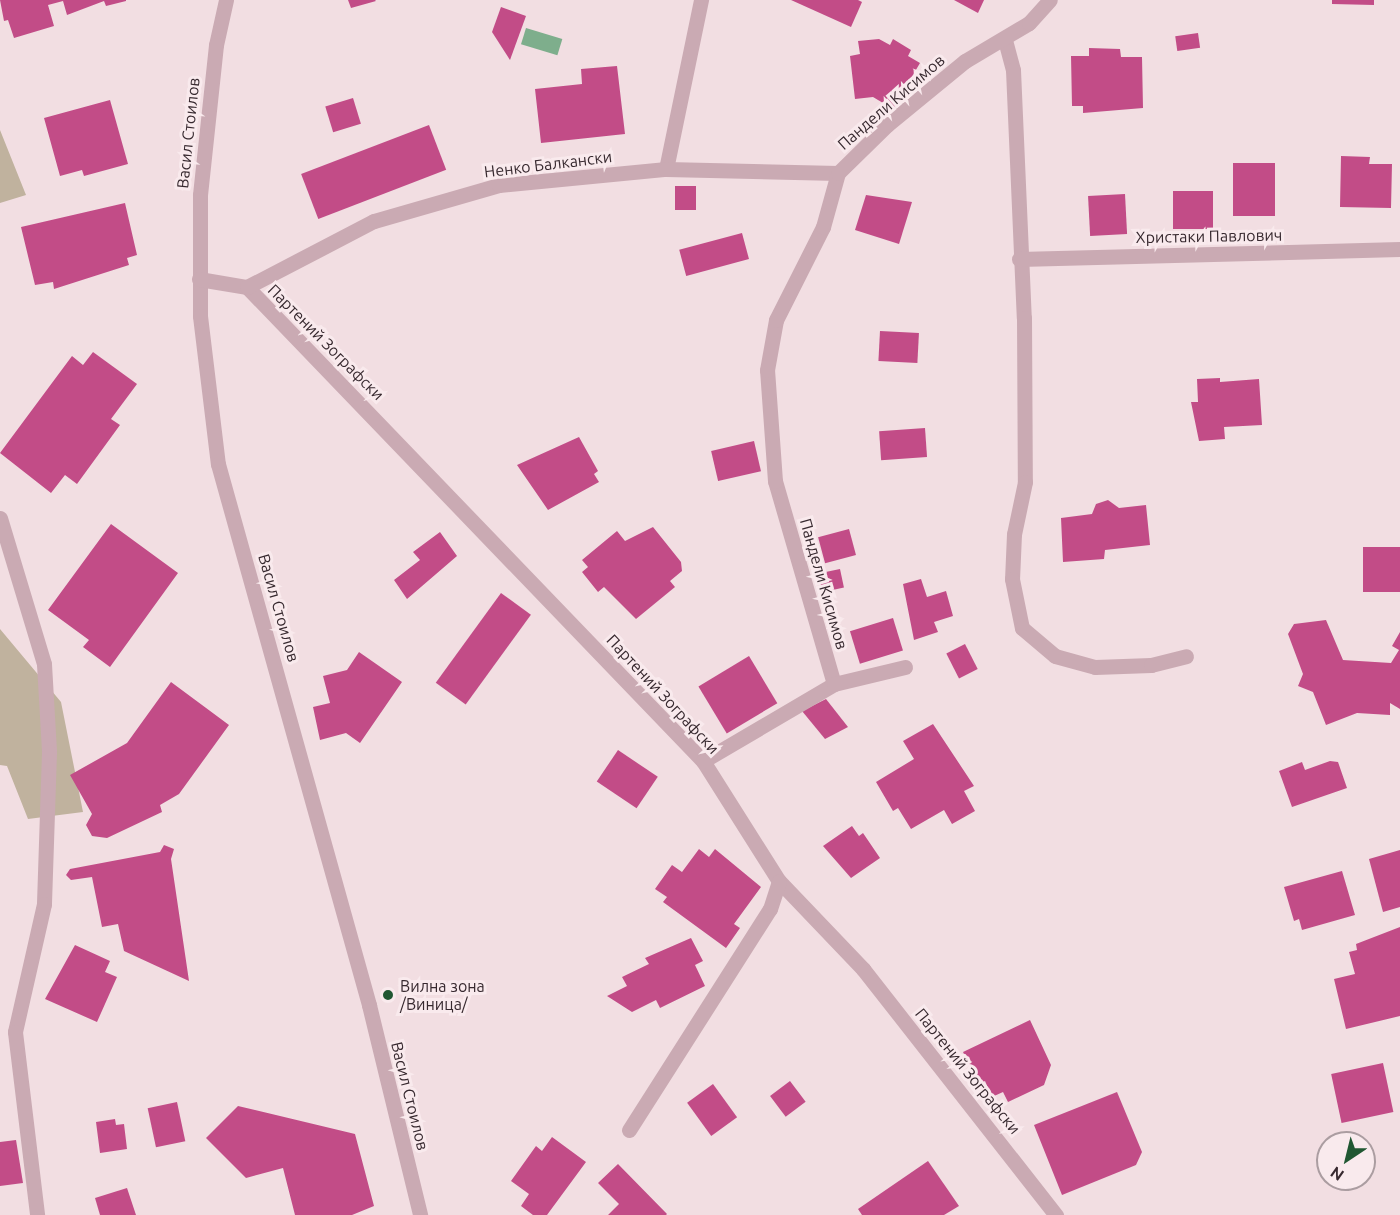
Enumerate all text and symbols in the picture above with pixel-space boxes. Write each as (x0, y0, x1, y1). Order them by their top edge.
street label: Пандели Кисимов (834, 50, 948, 154)
street label: Васил Стоилов (173, 77, 203, 189)
street label: Ненко Балкански (483, 147, 613, 181)
street label: Христаки Павлович (1136, 225, 1282, 247)
street label: Партений Зографски (264, 280, 388, 404)
street label: Пандели Кисимов (796, 516, 852, 652)
street label: Васил Стоилов (254, 552, 304, 664)
street label: Партений Зографски (603, 630, 723, 758)
place label: Вилна зона /Виница/ (400, 976, 485, 1014)
marker: Вилна зона /Виница/ (381, 988, 395, 1002)
street label: Партений Зографски (911, 1004, 1025, 1138)
street label: Васил Стоилов (387, 1040, 433, 1152)
north arrow (1316, 1131, 1376, 1191)
text: N (1327, 1163, 1347, 1185)

